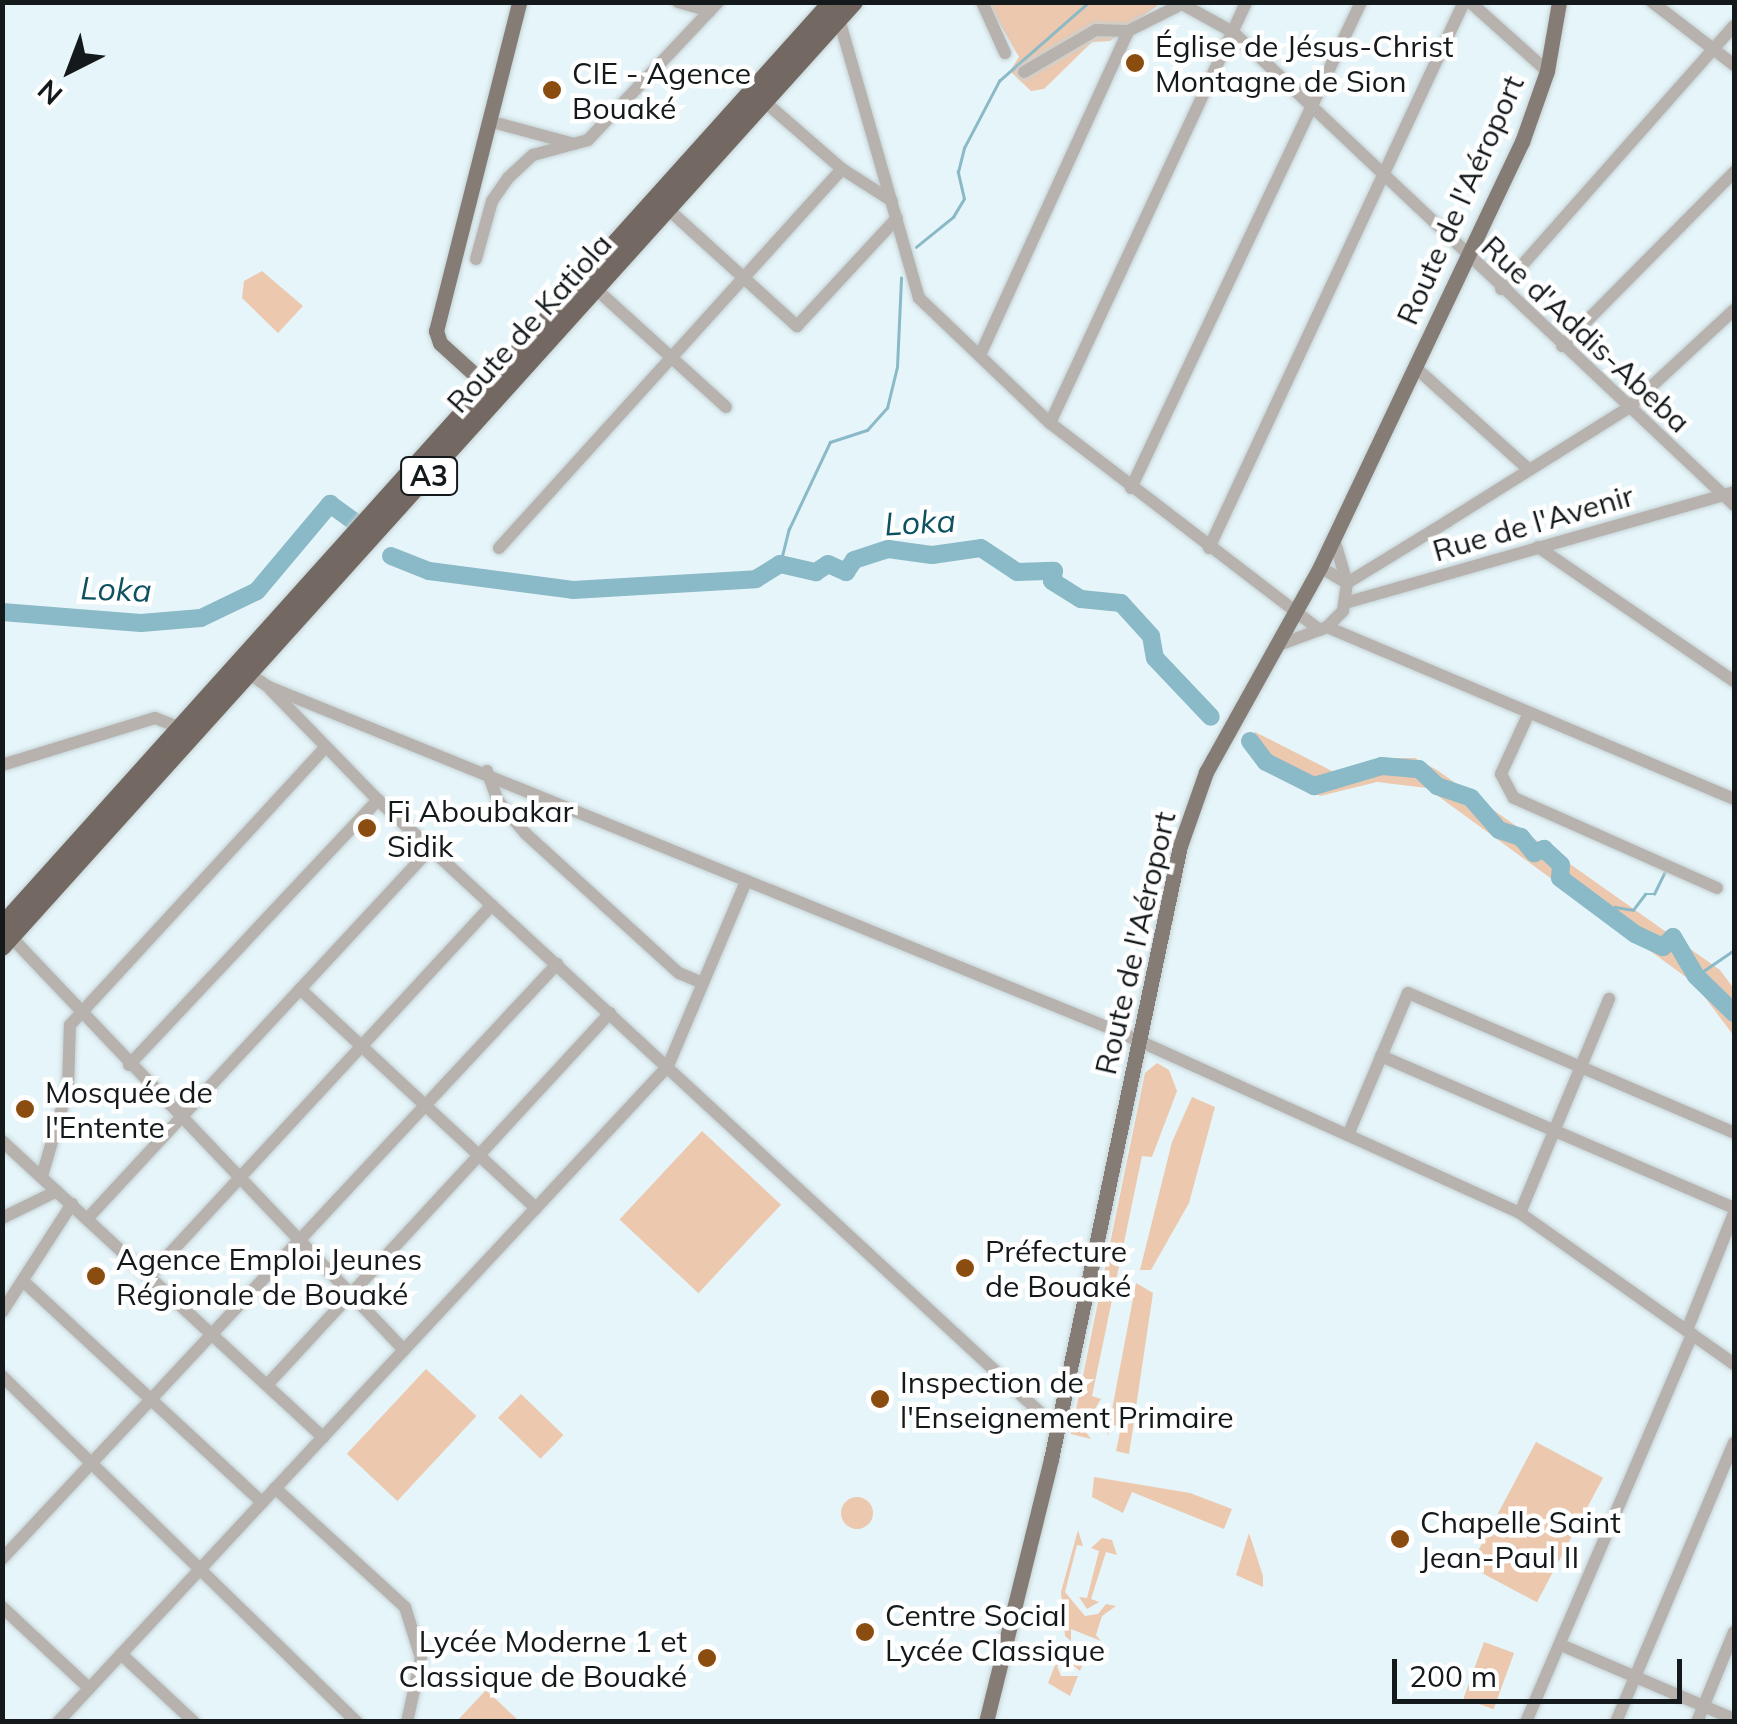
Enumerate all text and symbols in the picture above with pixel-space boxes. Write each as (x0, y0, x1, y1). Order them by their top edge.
north arrow (20, 20, 120, 120)
place label: Église de Jésus-Christ Montagne de Sion (1155, 28, 1454, 98)
marker: Église de Jésus-Christ Montagne de Sion (1124, 52, 1146, 74)
place label: CIE - Agence Bouaké (572, 55, 751, 126)
street label: Route de l'Aéroport (1389, 70, 1531, 330)
text: N (30, 73, 69, 113)
marker: CIE - Agence Bouaké (541, 79, 563, 101)
street label: Route de Katiola (439, 226, 619, 420)
street label: Rue d'Addis-Abeba (1474, 228, 1698, 440)
road number: A3 (399, 453, 459, 499)
street label: Rue de l'Avenir (1429, 477, 1637, 569)
water label: Loka (884, 501, 956, 543)
water label: Loka (80, 569, 152, 609)
place label: Fi Aboubakar Sidik (387, 793, 574, 864)
street label: Route de l'Aéroport (1087, 808, 1183, 1078)
marker: Fi Aboubakar Sidik (356, 817, 378, 839)
place label: Mosquée de l'Entente (45, 1074, 213, 1144)
marker: Mosquée de l'Entente (14, 1098, 36, 1120)
place label: Préfecture de Bouaké (985, 1233, 1131, 1304)
place label: Agence Emploi Jeunes Régionale de Bouaké (116, 1241, 422, 1312)
marker: Préfecture de Bouaké (954, 1257, 976, 1279)
marker: Agence Emploi Jeunes Régionale de Bouaké (85, 1265, 107, 1287)
place label: Inspection de l'Enseignement Primaire (900, 1364, 1234, 1434)
marker: Inspection de l'Enseignement Primaire (869, 1388, 891, 1410)
place label: Chapelle Saint Jean-Paul II (1420, 1504, 1621, 1574)
marker: Chapelle Saint Jean-Paul II (1389, 1528, 1411, 1550)
place label: Centre Social Lycée Classique (885, 1597, 1105, 1668)
marker: Centre Social Lycée Classique (854, 1621, 876, 1643)
place label: Lycée Moderne 1 et Classique de Bouaké (399, 1623, 687, 1694)
scale bar (1397, 1639, 1687, 1701)
marker: Lycée Moderne 1 et Classique de Bouaké (696, 1647, 718, 1669)
text: 200 m (1409, 1657, 1497, 1695)

